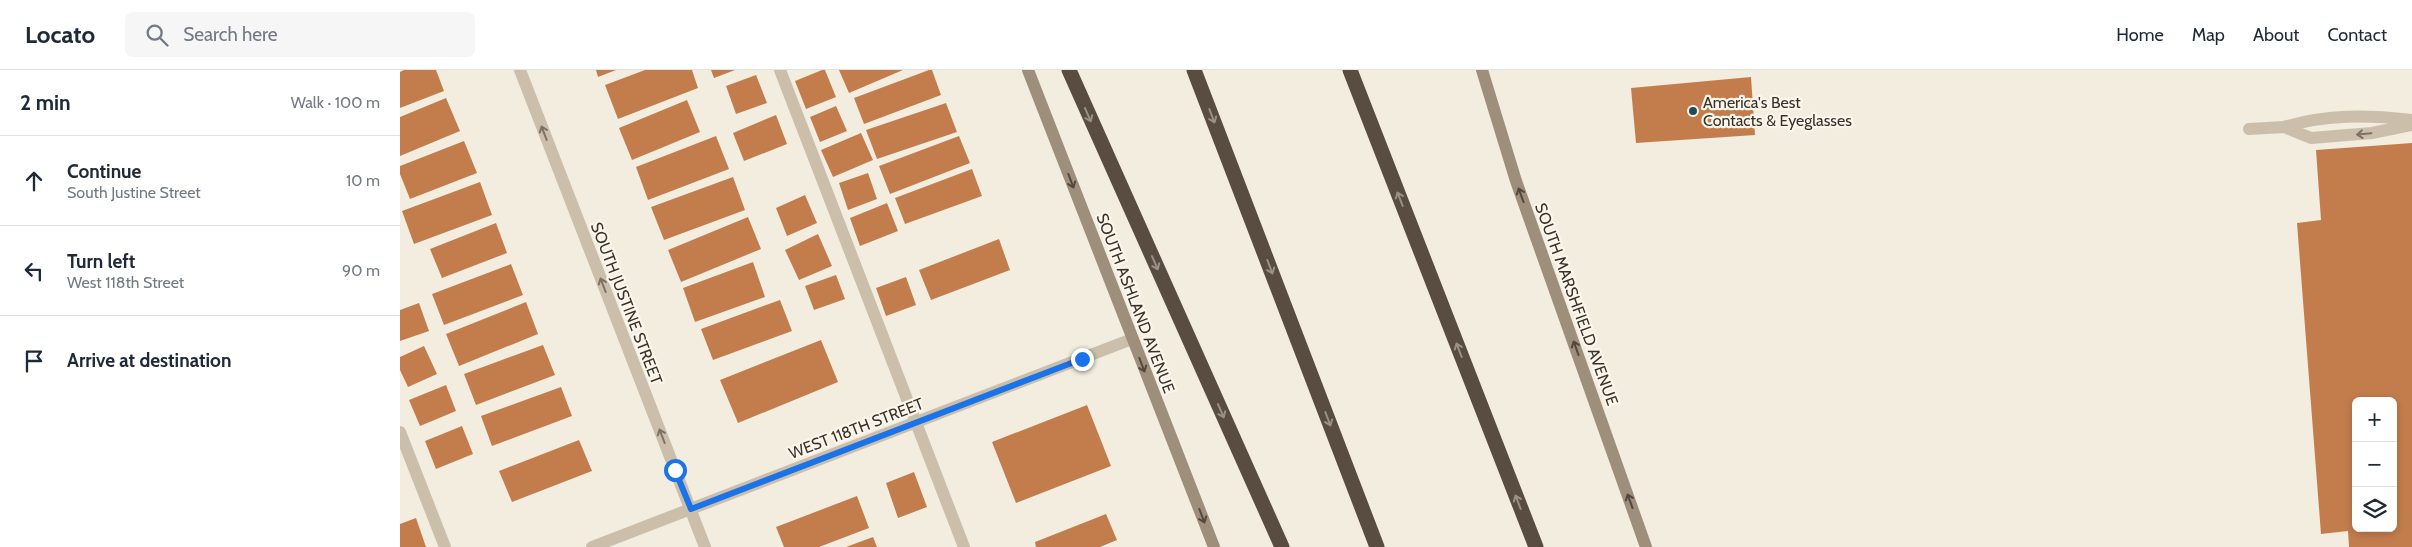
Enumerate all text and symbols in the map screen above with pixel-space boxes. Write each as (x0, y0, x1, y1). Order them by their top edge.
search box (125, 12, 475, 57)
text: Locato (25, 20, 95, 49)
icon: search (143, 21, 171, 49)
text: Search here (183, 23, 278, 46)
text: Home (2116, 24, 2164, 46)
text: Map (2192, 24, 2225, 46)
text: About (2253, 24, 2299, 46)
text: Contact (2327, 24, 2387, 46)
text: 2 min (20, 90, 71, 115)
text: Walk · 100 m (291, 93, 380, 112)
place label: America's Best Contacts & Eyeglasses (1703, 93, 1852, 130)
marker: America's Best Contacts & Eyeglasses (1687, 105, 1699, 117)
one-way arrow (1084, 107, 1094, 122)
one-way arrow (1208, 108, 1217, 123)
one-way arrow (539, 126, 548, 142)
one-way arrow (2356, 129, 2372, 138)
text: Continue (67, 160, 141, 183)
icon: ahead (20, 167, 48, 195)
text: 10 m (346, 171, 380, 190)
one-way arrow (1067, 173, 1076, 188)
text: South Justine Street (67, 183, 201, 202)
one-way arrow (1516, 187, 1525, 203)
one-way arrow (1395, 192, 1404, 207)
street label: SOUTH MARSHFIELD AVENUE (1531, 200, 1622, 408)
street label: SOUTH ASHLAND AVENUE (1092, 211, 1179, 396)
street label: SOUTH JUSTINE STREET (587, 220, 666, 387)
text: Turn left (67, 250, 135, 273)
one-way arrow (1150, 255, 1160, 270)
icon: left (20, 257, 48, 285)
one-way arrow (1266, 259, 1275, 274)
text: 90 m (342, 261, 380, 280)
text: West 118th Street (67, 273, 184, 292)
one-way arrow (598, 278, 607, 293)
one-way arrow (1571, 341, 1580, 356)
one-way arrow (1454, 343, 1463, 358)
icon: arrive (20, 347, 48, 375)
route end (1071, 348, 1094, 371)
text: Arrive at destination (67, 349, 231, 372)
one-way arrow (1138, 357, 1147, 372)
street label: WEST 118TH STREET (786, 394, 927, 463)
map controls (2352, 397, 2397, 532)
button: + (2352, 397, 2397, 442)
one-way arrow (1217, 403, 1226, 418)
one-way arrow (1324, 411, 1333, 426)
one-way arrow (657, 429, 666, 445)
button: − (2352, 442, 2397, 487)
route start (664, 459, 687, 482)
button: layers (2352, 487, 2397, 532)
one-way arrow (1513, 494, 1522, 510)
one-way arrow (1625, 494, 1634, 509)
one-way arrow (1197, 508, 1207, 523)

